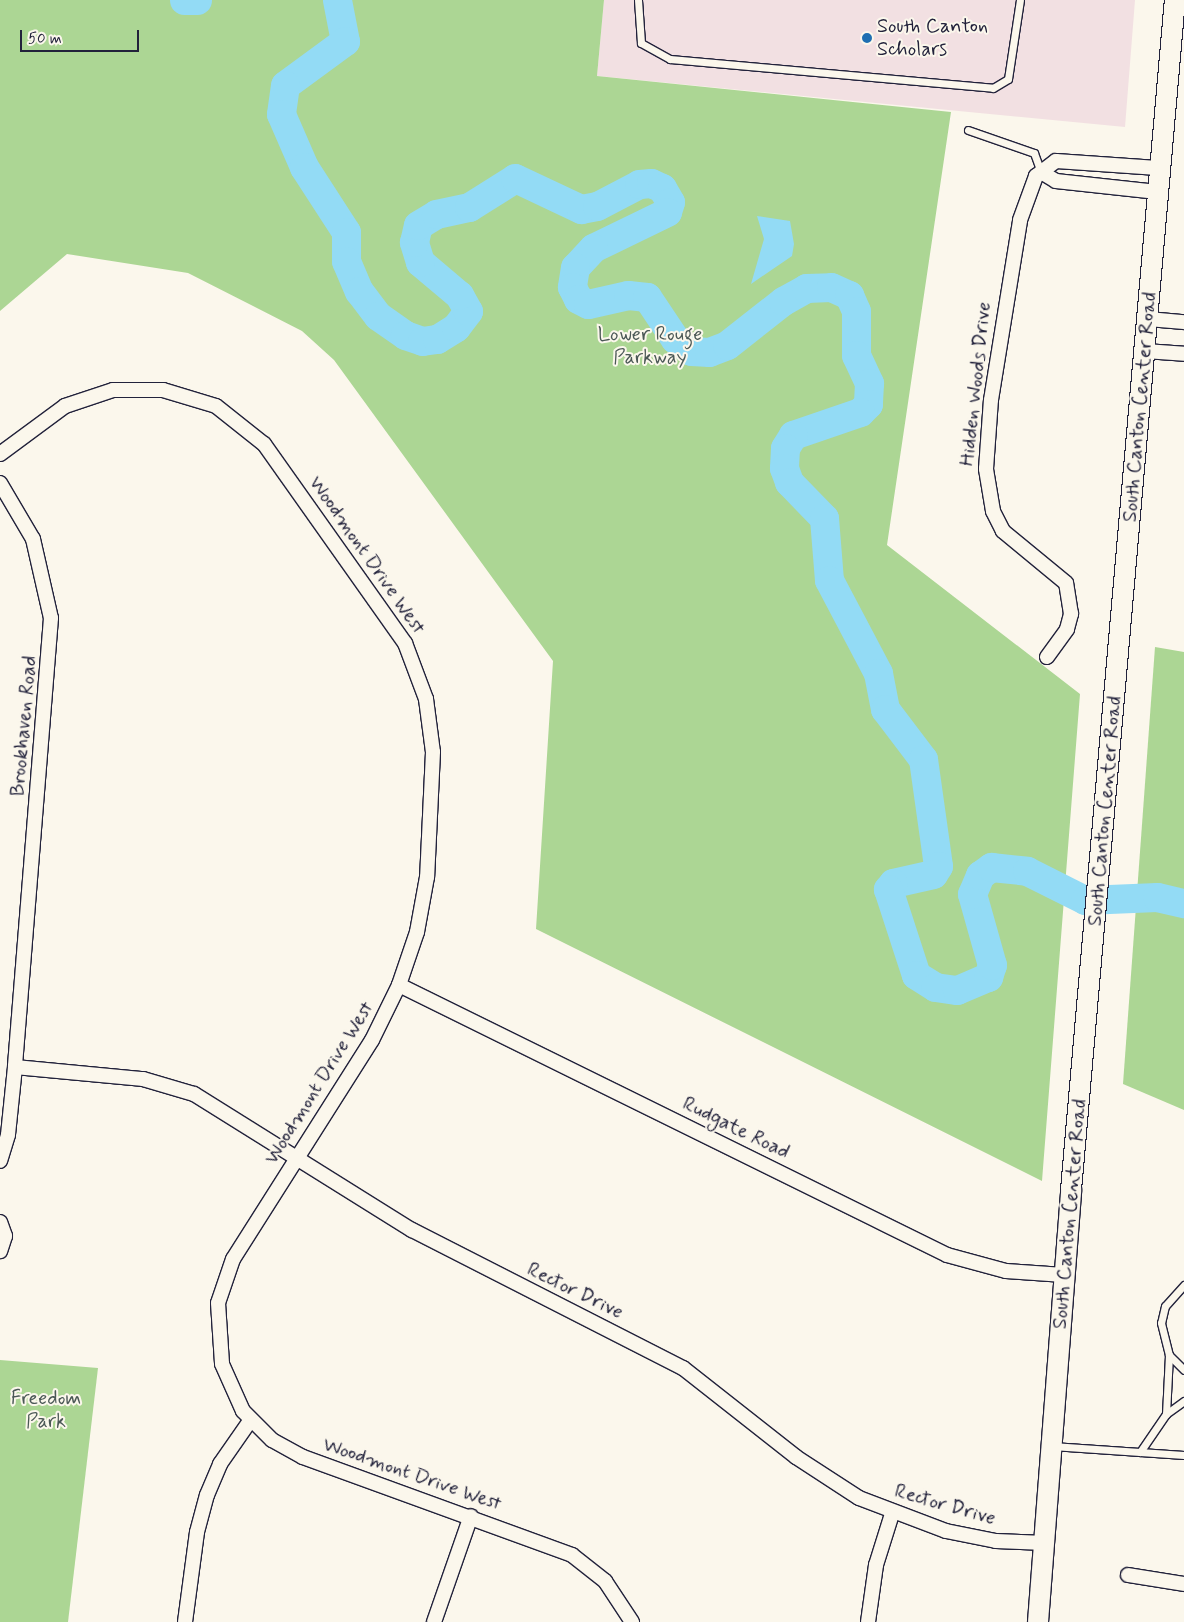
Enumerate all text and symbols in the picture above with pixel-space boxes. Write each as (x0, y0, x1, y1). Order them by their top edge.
place label: South Canton Scholars (877, 14, 988, 61)
scale bar (22, 20, 141, 52)
text: 50 m (28, 29, 62, 49)
marker: South Canton Scholars (861, 32, 873, 44)
street label: South Canton Center Road (1118, 294, 1162, 520)
street label: Hidden Woods Drive (955, 301, 997, 467)
park label: Lower Rouge Parkway (598, 323, 702, 370)
street label: Woodmont Drive West (304, 471, 430, 639)
street label: Brookhaven Road (6, 655, 42, 797)
street label: South Canton Center Road (1083, 698, 1127, 924)
street label: Woodmont Drive West (259, 997, 379, 1169)
street label: Rudgate Road (678, 1092, 794, 1164)
street label: South Canton Center Road (1048, 1101, 1092, 1327)
street label: Rector Drive (524, 1258, 626, 1324)
park label: Freedom Park (11, 1387, 81, 1434)
street label: Woodmont Drive West (320, 1432, 504, 1516)
street label: Rector Drive (892, 1479, 998, 1531)

